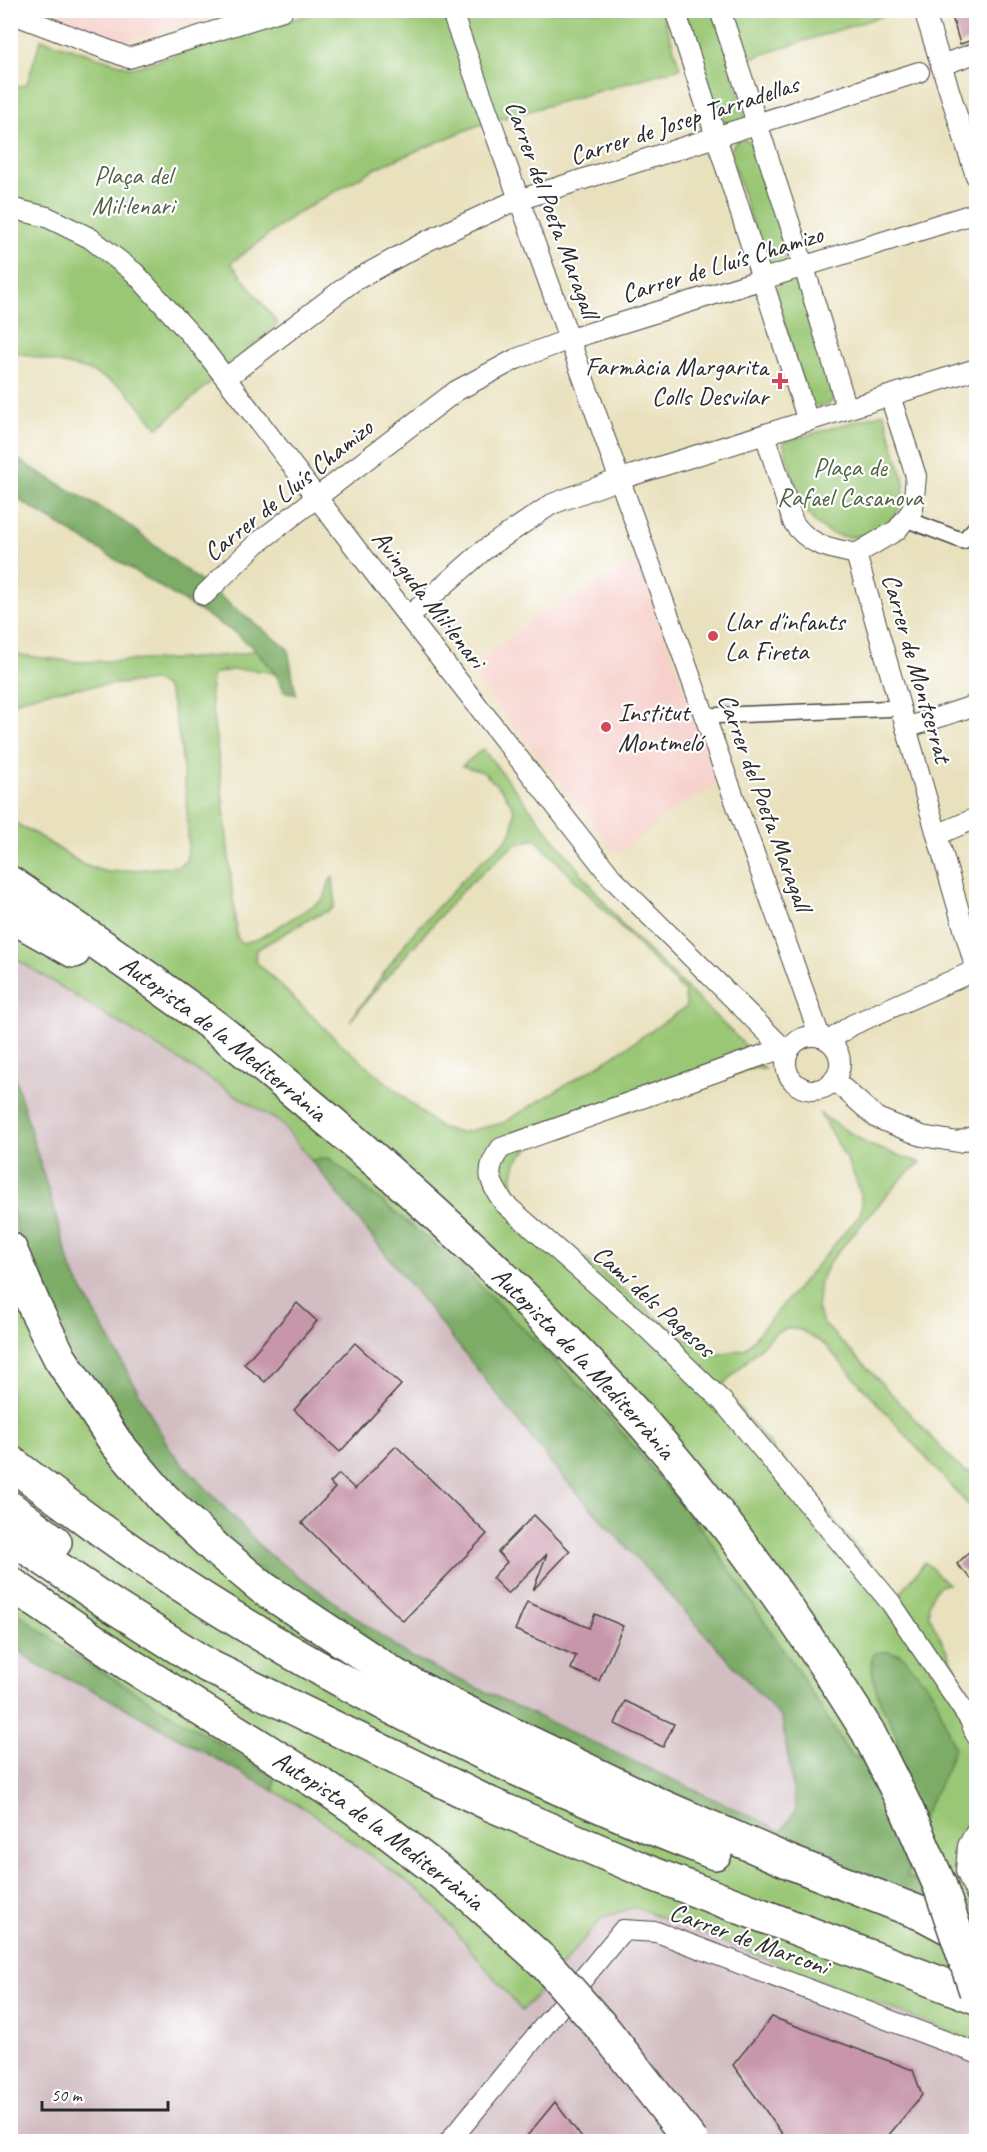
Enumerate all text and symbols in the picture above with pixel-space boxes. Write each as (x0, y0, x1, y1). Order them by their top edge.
street label: Carrer de Josep Tarradellas (565, 67, 805, 173)
street label: Carrer del Poeta Maragall (497, 96, 608, 326)
park label: Plaça del Mil·lenari (92, 159, 177, 222)
street label: Carrer de Lluís Chamizo (617, 217, 828, 310)
place label: Farmàcia Margarita Colls Desvilar (585, 350, 771, 413)
marker: Farmàcia Margarita Colls Desvilar (773, 374, 787, 388)
street label: Carrer de Lluís Chamizo (196, 410, 381, 569)
park label: Plaça de Rafael Casanova (777, 451, 925, 514)
street label: Avinguda Mil·lenari (365, 523, 495, 677)
street label: Carrer de Montserrat (874, 570, 960, 769)
place label: Llar d'infants La Fireta (725, 605, 847, 668)
marker: Llar d'infants La Fireta (706, 629, 720, 643)
street label: Carrer del Poeta Maragall (710, 689, 821, 919)
place label: Institut Montmeló (618, 696, 707, 759)
marker: Institut Montmeló (599, 720, 613, 734)
street label: Autopista de la Mediterrània (114, 947, 335, 1129)
street label: Camí dels Pagesos (586, 1237, 724, 1366)
street label: Autopista de la Mediterrània (485, 1259, 684, 1467)
street label: Autopista de la Mediterrània (267, 1743, 493, 1918)
street label: Carrer de Marconi (665, 1895, 836, 1984)
scale bar (42, 2074, 168, 2112)
text: 50 m (51, 2084, 84, 2106)

